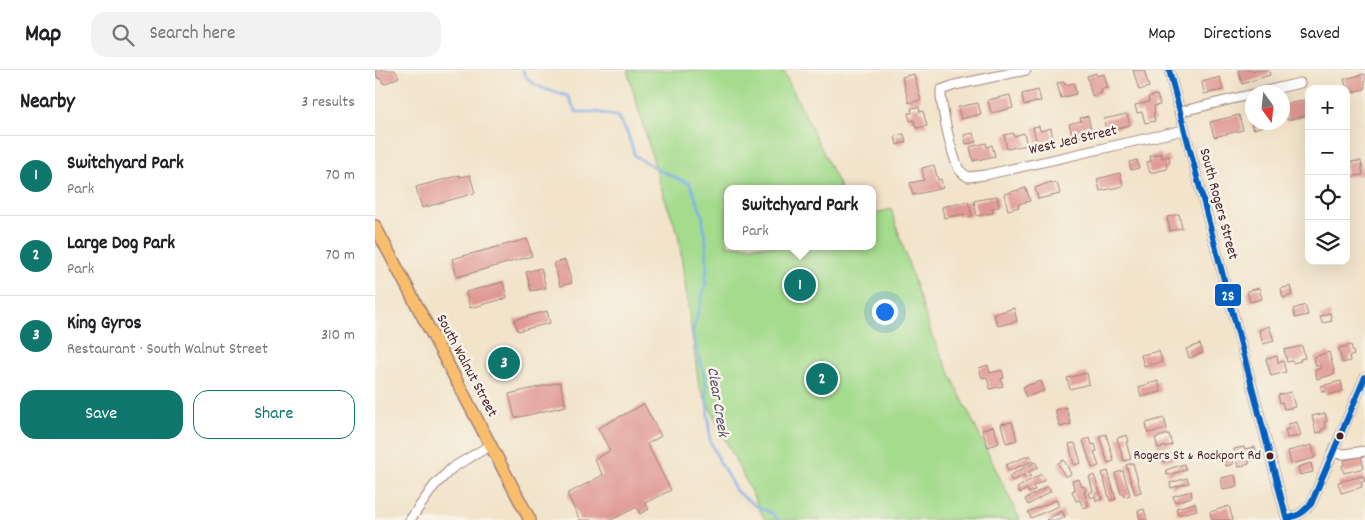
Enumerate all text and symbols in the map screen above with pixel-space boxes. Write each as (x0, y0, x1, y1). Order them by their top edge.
search box (91, 12, 441, 57)
text: Map (25, 18, 61, 52)
icon: search (109, 21, 137, 49)
text: Search here (149, 21, 235, 48)
text: Map (1148, 22, 1175, 47)
text: Directions (1203, 22, 1272, 47)
text: Saved (1300, 22, 1340, 47)
north arrow (1245, 85, 1290, 130)
map controls (1305, 85, 1350, 265)
button: + (1305, 85, 1350, 130)
text: Nearby (20, 88, 75, 118)
text: 3 results (301, 91, 355, 114)
street label: West Jed Street (1027, 120, 1120, 162)
button: − (1305, 130, 1350, 175)
street label: South Rogers Street (1193, 146, 1244, 263)
text: Switchyard Park (67, 151, 184, 178)
text: 1 (34, 164, 38, 187)
text: 70 m (325, 164, 355, 187)
button: locate (1305, 175, 1350, 220)
text: Park (67, 178, 94, 201)
popup (724, 185, 876, 250)
text: Switchyard Park (742, 193, 858, 220)
text: Park (742, 220, 769, 243)
button: layers (1305, 220, 1350, 265)
text: Large Dog Park (67, 231, 175, 258)
text: 2 (33, 244, 40, 267)
text: 70 m (325, 244, 355, 267)
text: Park (67, 258, 94, 281)
pin: 1 (784, 266, 816, 304)
line badge: 2S (1214, 283, 1242, 307)
text: 2S (1222, 287, 1234, 307)
your location (872, 299, 898, 325)
text: King Gyros (67, 311, 142, 338)
street label: South Walnut Street (430, 311, 503, 422)
text: 3 (32, 324, 40, 347)
text: 310 m (321, 324, 355, 347)
text: Restaurant · South Walnut Street (67, 338, 268, 361)
pin: 3 (488, 344, 520, 382)
pin: 2 (806, 360, 838, 398)
water label: Clear Creek (700, 365, 734, 440)
button: Save (20, 390, 183, 439)
button: Share (193, 390, 355, 439)
unlabelled marker (1335, 431, 1345, 441)
place label: Rogers St & Rockport Rd (1133, 446, 1261, 466)
marker: Rogers St & Rockport Rd (1265, 451, 1275, 461)

